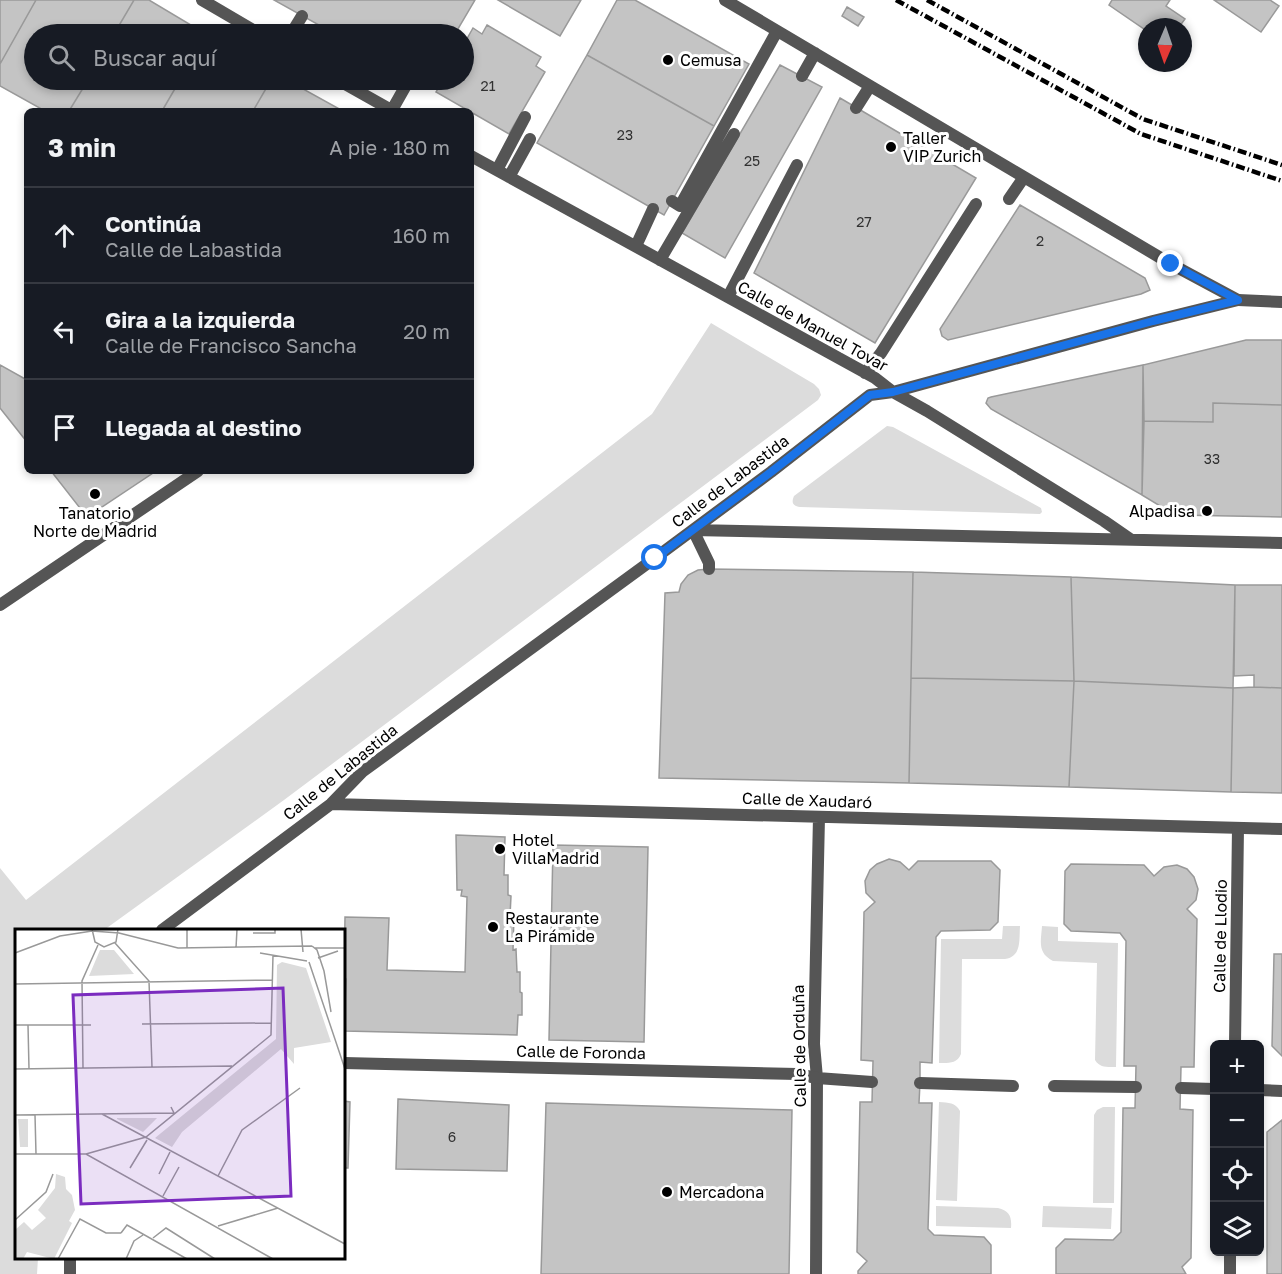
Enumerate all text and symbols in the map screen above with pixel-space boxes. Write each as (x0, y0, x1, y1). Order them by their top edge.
north arrow (1138, 18, 1192, 72)
search box (24, 24, 474, 90)
icon: search (45, 41, 78, 74)
text: Buscar aquí (93, 44, 216, 71)
place label: Cemusa (680, 50, 742, 70)
marker: Cemusa (661, 53, 675, 67)
house number: 21 (481, 77, 496, 94)
house number: 23 (617, 126, 633, 143)
place label: Taller VIP Zurich (903, 128, 981, 166)
text: 3 min (48, 132, 116, 163)
text: A pie · 180 m (329, 135, 450, 159)
marker: Taller VIP Zurich (884, 140, 898, 154)
house number: 25 (744, 152, 760, 169)
text: Continúa (105, 210, 201, 237)
house number: 27 (856, 213, 872, 230)
icon: ahead (48, 219, 81, 252)
text: 160 m (393, 223, 450, 247)
house number: 2 (1036, 232, 1044, 249)
text: Calle de Labastida (105, 237, 282, 261)
route end (1157, 250, 1183, 276)
street label: Calle de Manuel Tovar (734, 276, 892, 376)
text: Gira a la izquierda (105, 306, 295, 333)
icon: left (48, 315, 81, 348)
text: 20 m (403, 319, 450, 343)
text: Calle de Francisco Sancha (105, 333, 357, 357)
icon: arrive (48, 411, 81, 444)
text: Llegada al destino (105, 414, 302, 441)
street label: Calle de Labastida (667, 430, 793, 532)
house number: 33 (1204, 450, 1220, 467)
marker: Tanatorio Norte de Madrid (88, 487, 102, 501)
place label: Alpadisa (1129, 501, 1195, 521)
place label: Tanatorio Norte de Madrid (33, 503, 157, 541)
marker: Alpadisa (1200, 504, 1214, 518)
route start (641, 544, 667, 570)
street label: Calle de Labastida (279, 720, 401, 824)
street label: Calle de Xaudaró (742, 788, 872, 812)
place label: Hotel VillaMadrid (512, 830, 599, 868)
marker: Hotel VillaMadrid (493, 842, 507, 856)
street label: Calle de Llodio (1209, 879, 1231, 993)
place label: Restaurante La Pirámide (505, 908, 599, 946)
marker: Restaurante La Pirámide (486, 920, 500, 934)
inset map (15, 929, 345, 1259)
street label: Calle de Orduña (788, 984, 810, 1108)
map controls (1210, 1040, 1264, 1256)
button: + (1210, 1040, 1264, 1094)
street label: Calle de Foronda (516, 1041, 646, 1063)
button: − (1210, 1094, 1264, 1148)
house number: 6 (448, 1128, 456, 1145)
button: locate (1210, 1148, 1264, 1202)
place label: Mercadona (679, 1182, 764, 1202)
marker: Mercadona (660, 1185, 674, 1199)
button: layers (1210, 1202, 1264, 1256)

